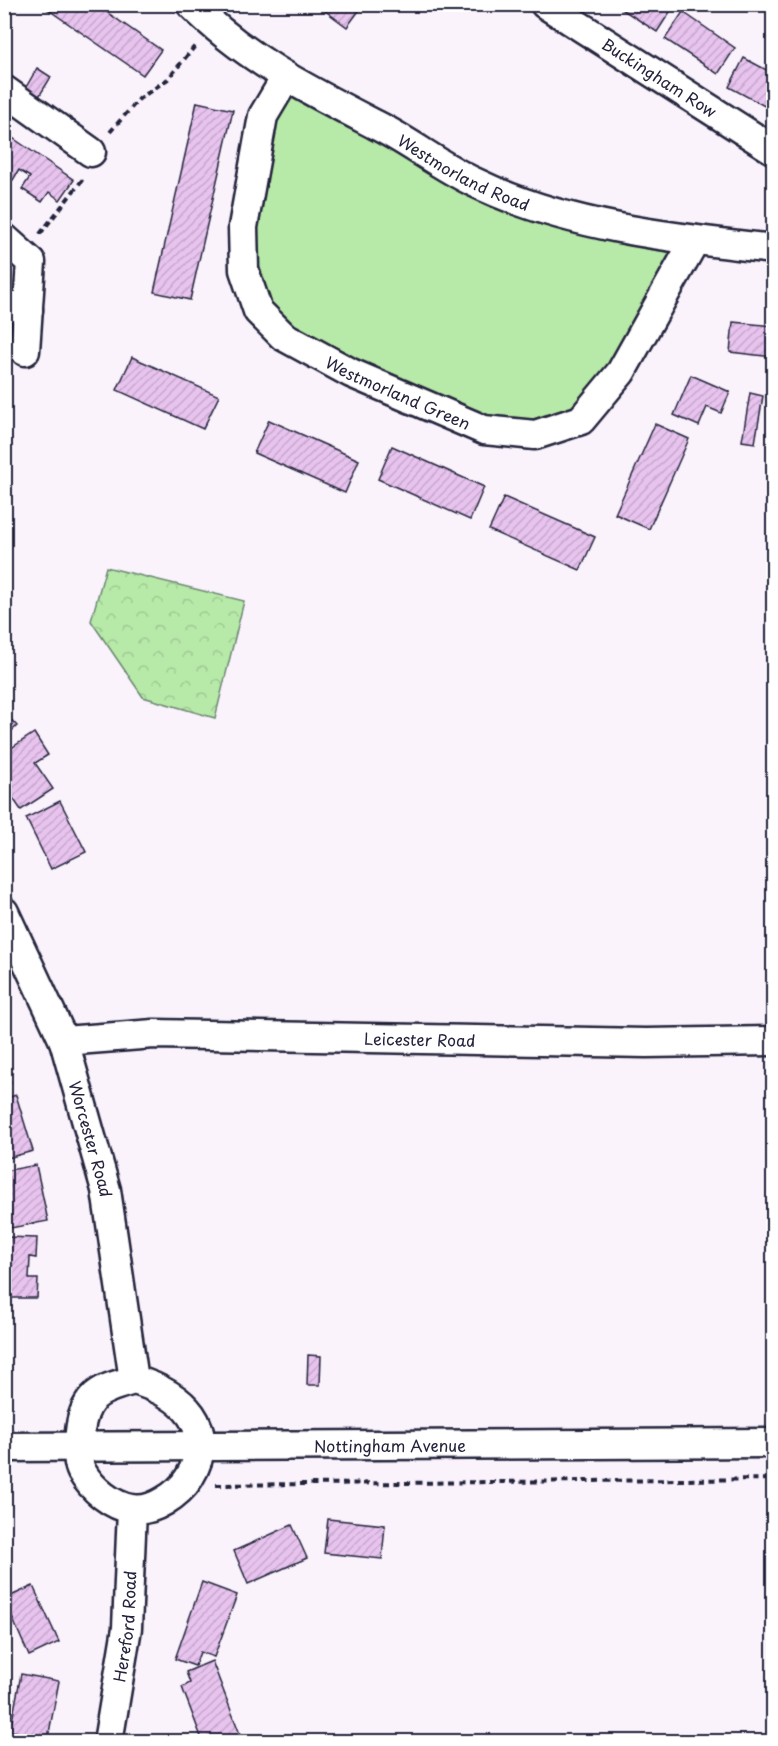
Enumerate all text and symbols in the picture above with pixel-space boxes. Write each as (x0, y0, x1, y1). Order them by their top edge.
street label: Buckingham Row (598, 32, 722, 123)
street label: Westmorland Road (393, 128, 533, 216)
street label: Westmorland Green (321, 349, 475, 435)
street label: Leicester Road (364, 1026, 476, 1052)
street label: Worcester Road (64, 1078, 119, 1199)
street label: Nottingham Avenue (314, 1433, 466, 1457)
street label: Hereford Road (106, 1570, 141, 1684)

